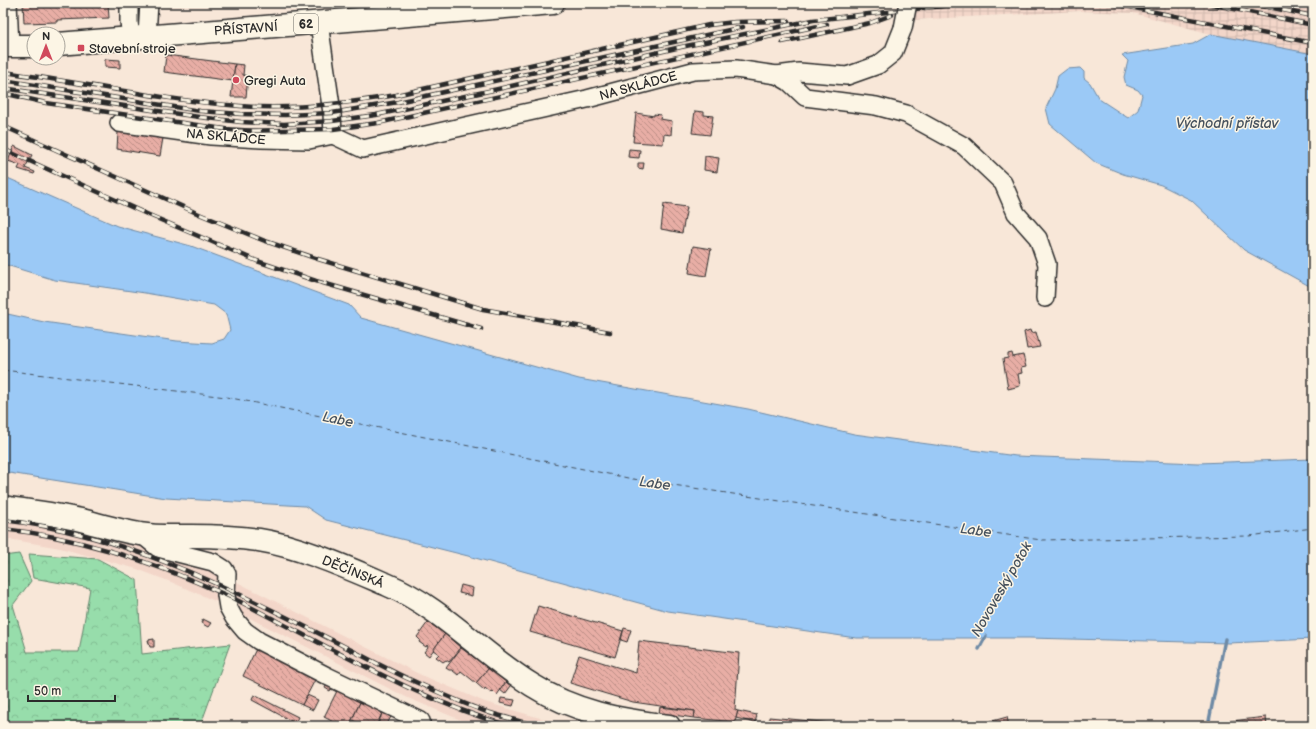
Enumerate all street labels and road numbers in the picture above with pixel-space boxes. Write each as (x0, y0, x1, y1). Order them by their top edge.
road number: 62 (294, 14, 318, 34)
street label: PŘÍSTAVNÍ (213, 18, 279, 39)
street label: NA SKLÁDCE (597, 67, 679, 104)
street label: NA SKLÁDCE (185, 125, 267, 148)
street label: DĚČÍNSKÁ (319, 551, 387, 592)

